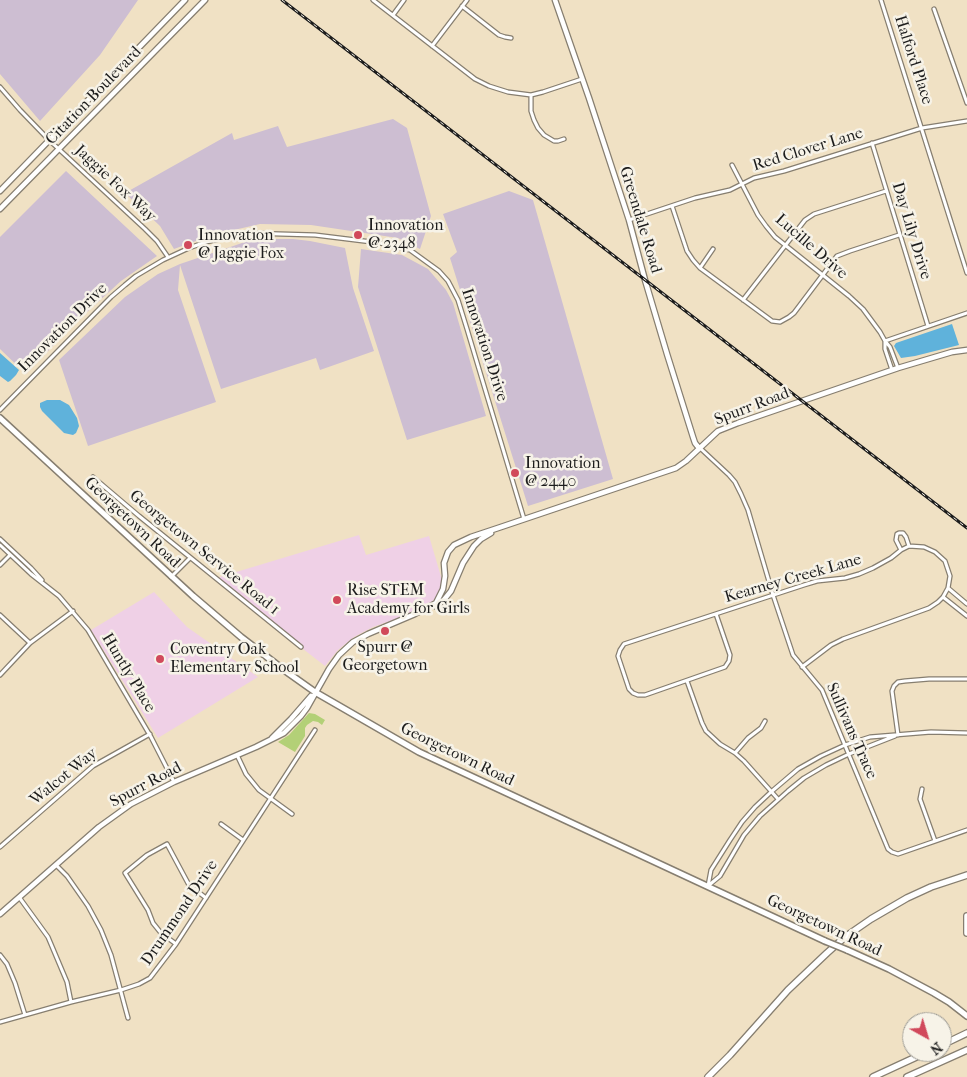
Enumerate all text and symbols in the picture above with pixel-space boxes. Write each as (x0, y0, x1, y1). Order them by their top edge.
street label: Halford Place (890, 13, 936, 107)
street label: Citation Boulevard (42, 43, 146, 149)
street label: Red Clover Lane (750, 124, 866, 176)
street label: Jaggie Fox Way (70, 141, 160, 227)
street label: Greendale Road (615, 164, 665, 276)
street label: Day Lily Drive (887, 180, 935, 282)
street label: Lucille Drive (771, 210, 851, 284)
place label: Innovation @ 2348 (368, 216, 443, 254)
place label: Innovation @ Jaggie Fox (198, 226, 284, 264)
marker: Innovation @ 2348 (352, 229, 364, 241)
marker: Innovation @ Jaggie Fox (182, 239, 194, 251)
street label: Innovation Drive (15, 280, 111, 376)
street label: Innovation Drive (457, 286, 511, 404)
street label: Spurr Road (712, 384, 792, 430)
place label: Innovation @ 2440 (525, 454, 600, 492)
marker: Innovation @ 2440 (509, 467, 521, 479)
street label: Georgetown Road (80, 474, 184, 572)
street label: Georgetown Service Road 1 (125, 487, 283, 619)
street label: Kearney Creek Lane (722, 550, 864, 608)
place label: Rise STEM Academy for Girls (347, 581, 470, 619)
marker: Rise STEM Academy for Girls (331, 594, 343, 606)
marker: Spurr @ Georgetown (379, 625, 391, 637)
street label: Huntly Place (97, 630, 159, 716)
place label: Spurr @ Georgetown (342, 638, 428, 676)
place label: Coventry Oak Elementary School (170, 640, 299, 678)
marker: Coventry Oak Elementary School (154, 653, 166, 665)
street label: Sullivans Trace (821, 680, 881, 782)
street label: Georgetown Road (397, 719, 517, 791)
street label: Walcot Way (27, 744, 101, 810)
street label: Spurr Road (107, 758, 185, 812)
street label: Drummond Drive (138, 857, 222, 969)
street label: Georgetown Road (764, 891, 884, 961)
north arrow (902, 1012, 952, 1062)
text: N (927, 1038, 946, 1058)

